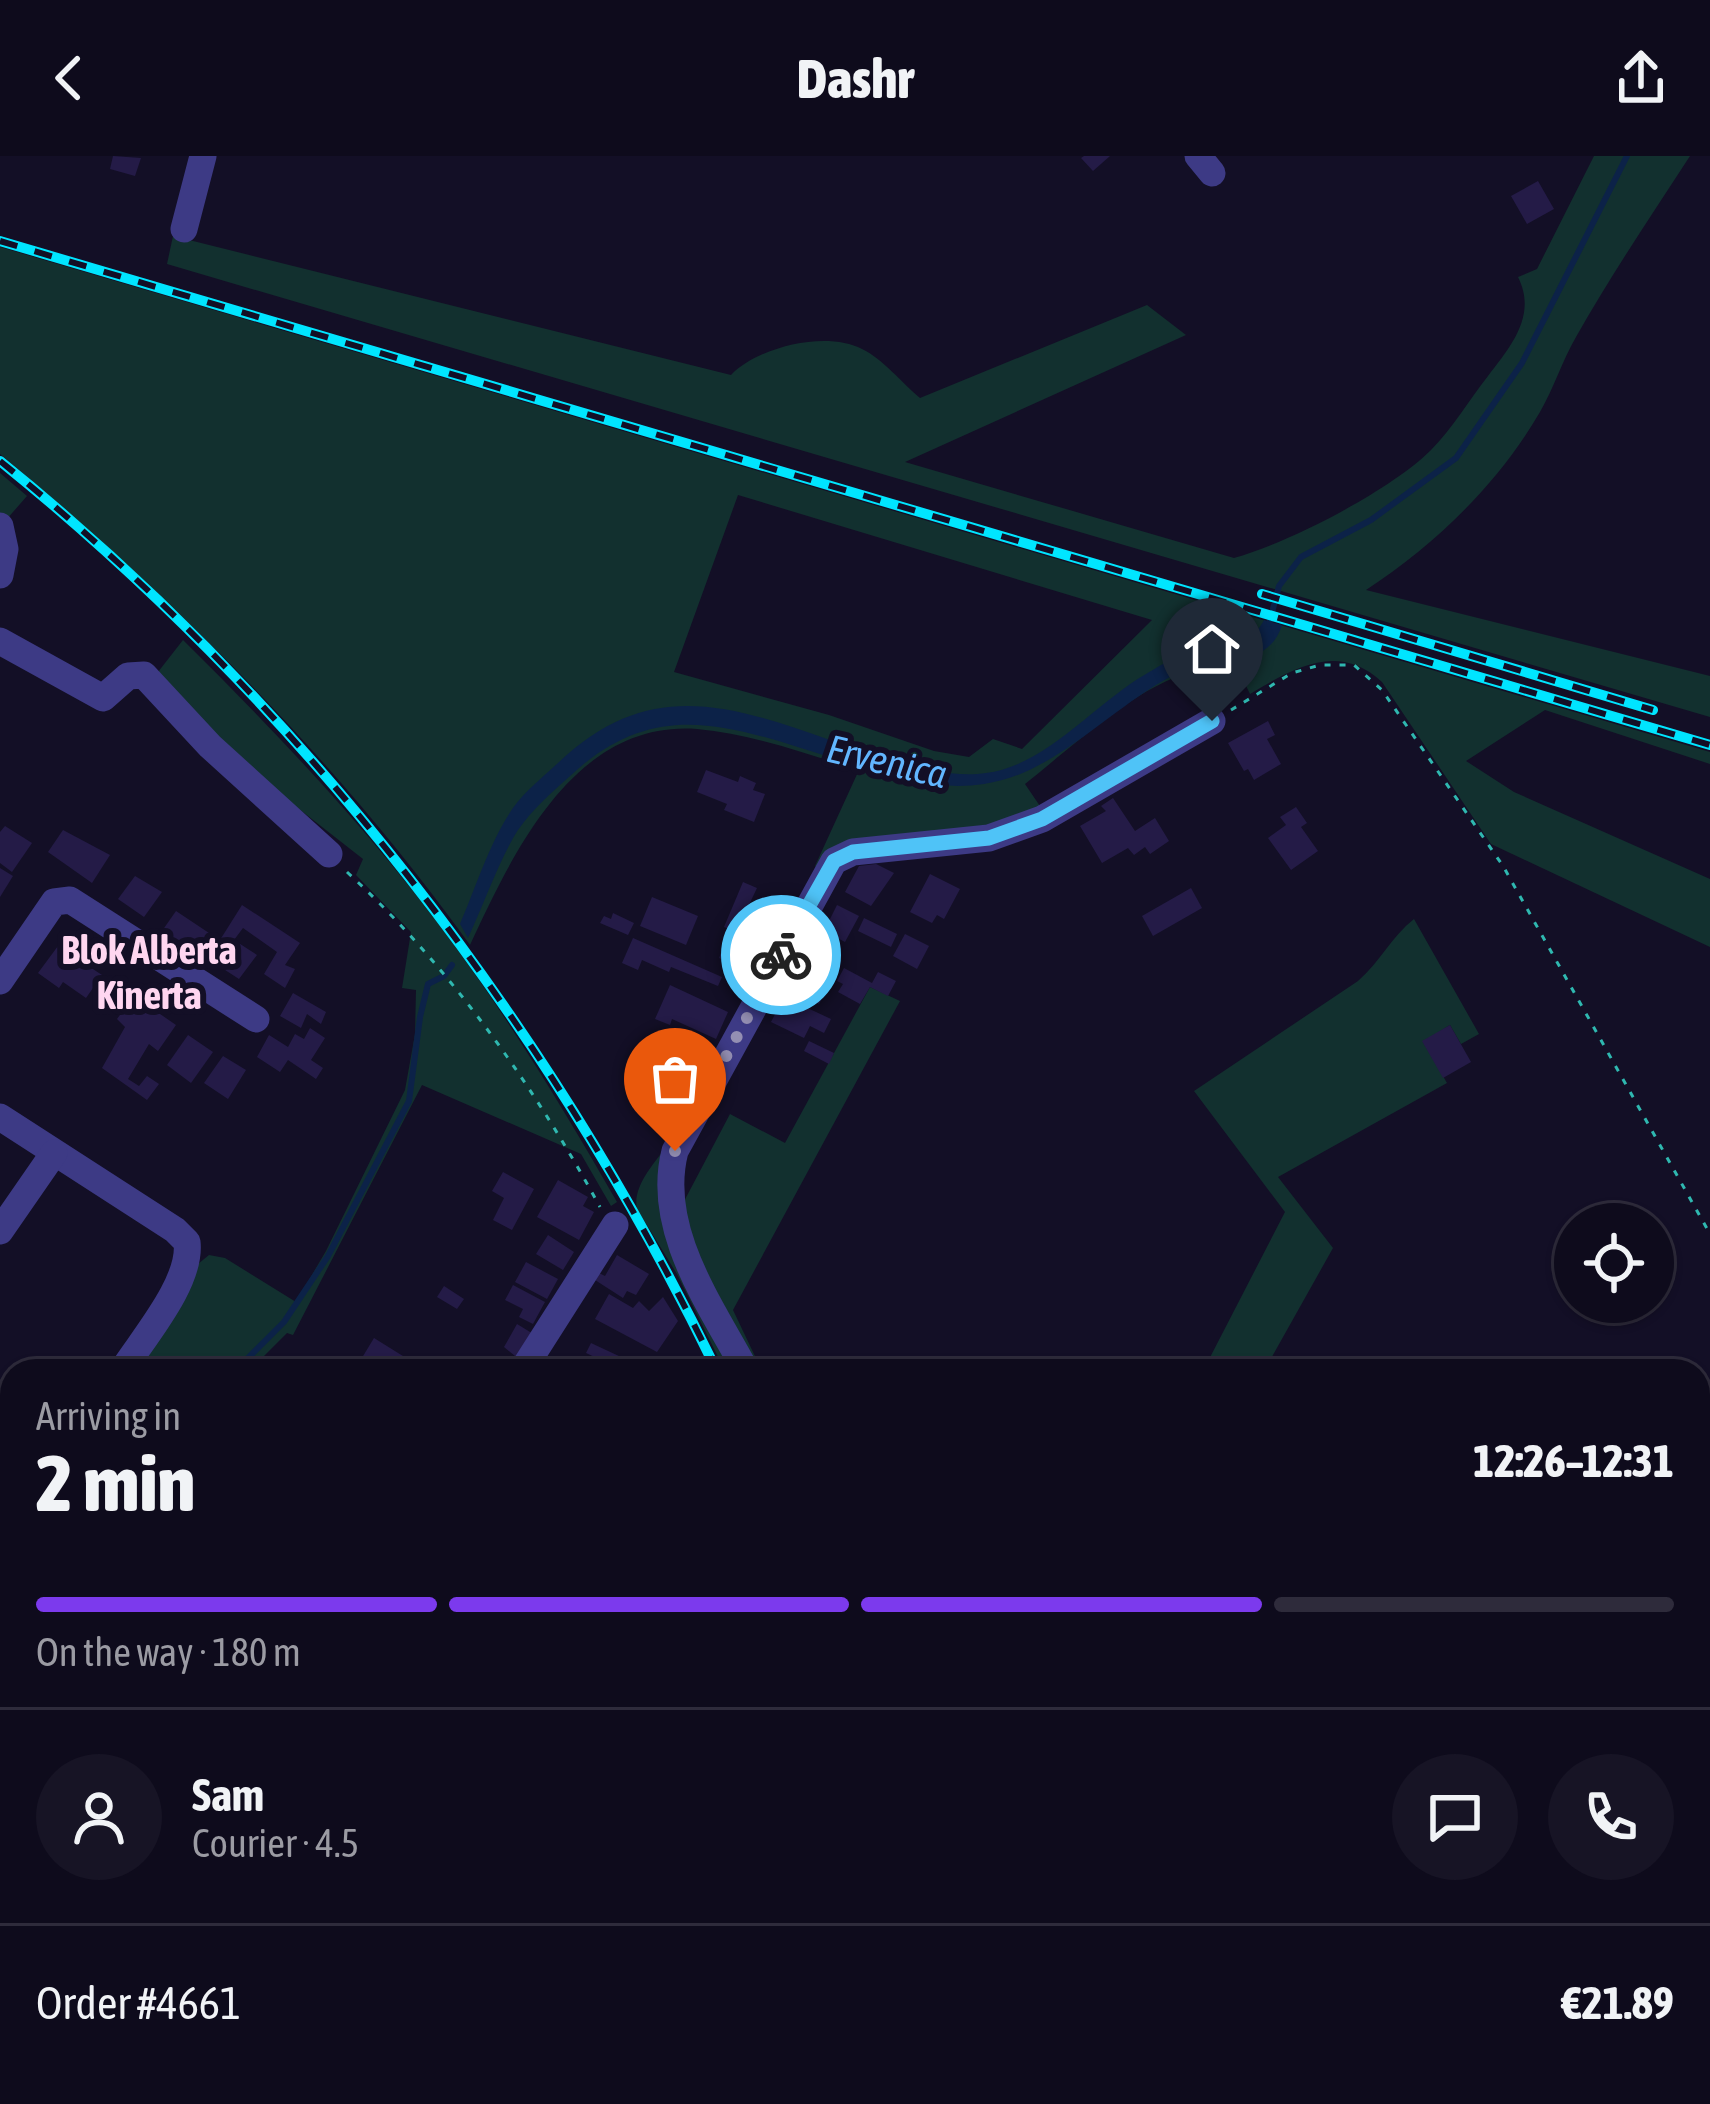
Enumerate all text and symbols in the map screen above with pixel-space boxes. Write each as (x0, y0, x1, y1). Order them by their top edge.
icon: back (36, 45, 102, 111)
icon: share (1608, 45, 1674, 111)
text: Dashr (797, 48, 913, 109)
pin (1161, 598, 1263, 721)
icon: home (1179, 616, 1245, 682)
water label: Ervenica (823, 726, 951, 796)
courier (721, 895, 841, 1015)
icon: bike (748, 922, 814, 988)
district label: Blok Alberta Kinerta (61, 928, 237, 1017)
pin (624, 1028, 726, 1151)
icon: bag (642, 1046, 708, 1112)
map controls (1554, 1203, 1674, 1323)
button: locate (1554, 1203, 1674, 1323)
text: Arriving in (36, 1394, 181, 1438)
text: 12:26–12:31 (1473, 1435, 1674, 1487)
text: 2 min (36, 1438, 195, 1528)
text: On the way · 180 m (36, 1630, 301, 1674)
button: person (36, 1754, 162, 1880)
button: chat (1392, 1754, 1518, 1880)
button: phone (1548, 1754, 1674, 1880)
text: Sam (192, 1769, 264, 1821)
text: Courier · 4.5 (192, 1821, 359, 1865)
text: Order #4661 (36, 1977, 241, 2029)
text: €21.89 (1561, 1977, 1674, 2029)

